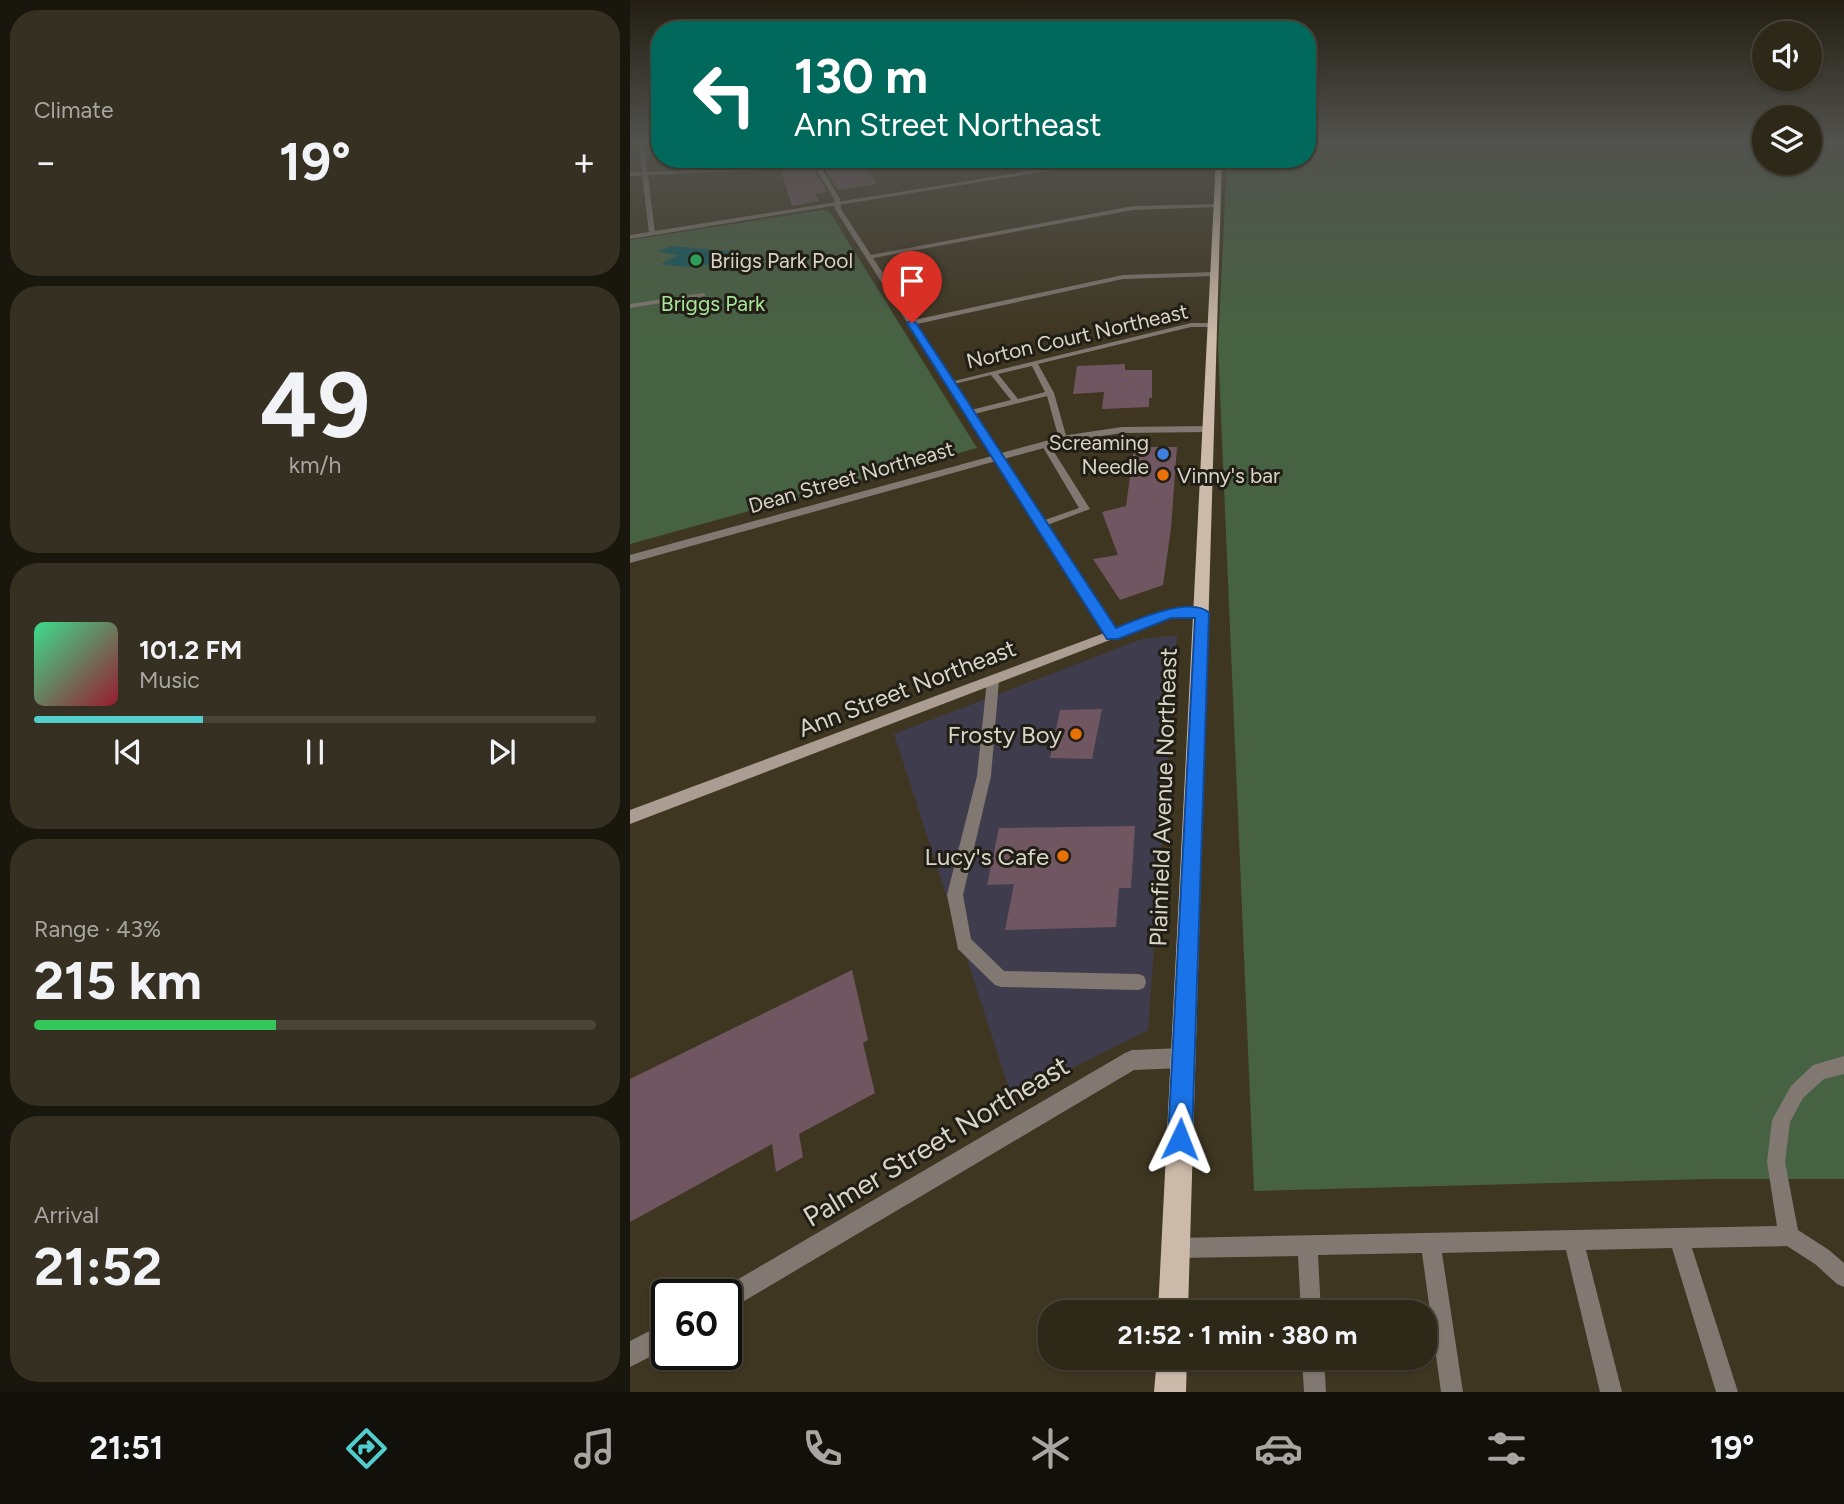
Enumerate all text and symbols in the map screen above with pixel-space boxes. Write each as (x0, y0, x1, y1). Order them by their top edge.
map controls (1752, 21, 1822, 175)
button: sound (1752, 21, 1822, 91)
text: 130 m (794, 46, 928, 105)
icon: left (679, 49, 770, 140)
text: Climate (34, 96, 113, 124)
button: layers (1752, 105, 1822, 175)
text: Ann Street Northeast (794, 106, 1102, 144)
text: 19° (279, 131, 351, 193)
text: − (34, 139, 58, 185)
text: + (572, 139, 596, 185)
place label: Briigs Park Pool (710, 248, 853, 273)
pin (882, 251, 942, 323)
marker: Briigs Park Pool (688, 252, 704, 268)
icon: arrive (893, 262, 931, 300)
park label: Briggs Park (661, 291, 766, 316)
street label: Norton Court Northeast (964, 298, 1190, 374)
text: 49 (260, 351, 370, 460)
place label: Screaming Needle (1049, 430, 1149, 479)
street label: Dean Street Northeast (745, 436, 957, 518)
marker: Screaming Needle (1155, 446, 1171, 462)
text: km/h (289, 451, 341, 479)
place label: Vinny's bar (1177, 463, 1280, 488)
marker: Vinny's bar (1155, 467, 1171, 483)
street label: Ann Street Northeast (794, 633, 1020, 743)
text: 101.2 FM (139, 634, 242, 666)
street label: Plainfield Avenue Northeast (1143, 647, 1183, 947)
text: Music (139, 666, 200, 694)
place label: Frosty Boy (947, 720, 1062, 749)
marker: Frosty Boy (1068, 726, 1084, 742)
icon: previous (109, 733, 147, 771)
icon: pause (296, 733, 334, 771)
icon: next (483, 733, 521, 771)
place label: Lucy's Cafe (925, 842, 1049, 871)
marker: Lucy's Cafe (1055, 848, 1071, 864)
text: Range · 43% (34, 915, 161, 943)
text: 215 km (34, 950, 202, 1012)
street label: Palmer Street Northeast (797, 1048, 1075, 1234)
position arrow (1143, 1102, 1217, 1176)
text: Arrival (34, 1201, 99, 1229)
text: 21:52 (34, 1236, 162, 1298)
speed limit sign: 60 (651, 1279, 742, 1370)
text: 21:52 · 1 min · 380 m (1118, 1319, 1357, 1351)
icon: directions (342, 1424, 391, 1473)
icon: music (570, 1424, 619, 1473)
icon: phone (798, 1424, 847, 1473)
icon: climate (1026, 1424, 1075, 1473)
icon: car (1254, 1424, 1303, 1473)
icon: filters (1482, 1424, 1531, 1473)
text: 21:51 (90, 1429, 163, 1467)
text: 19° (1710, 1429, 1754, 1467)

